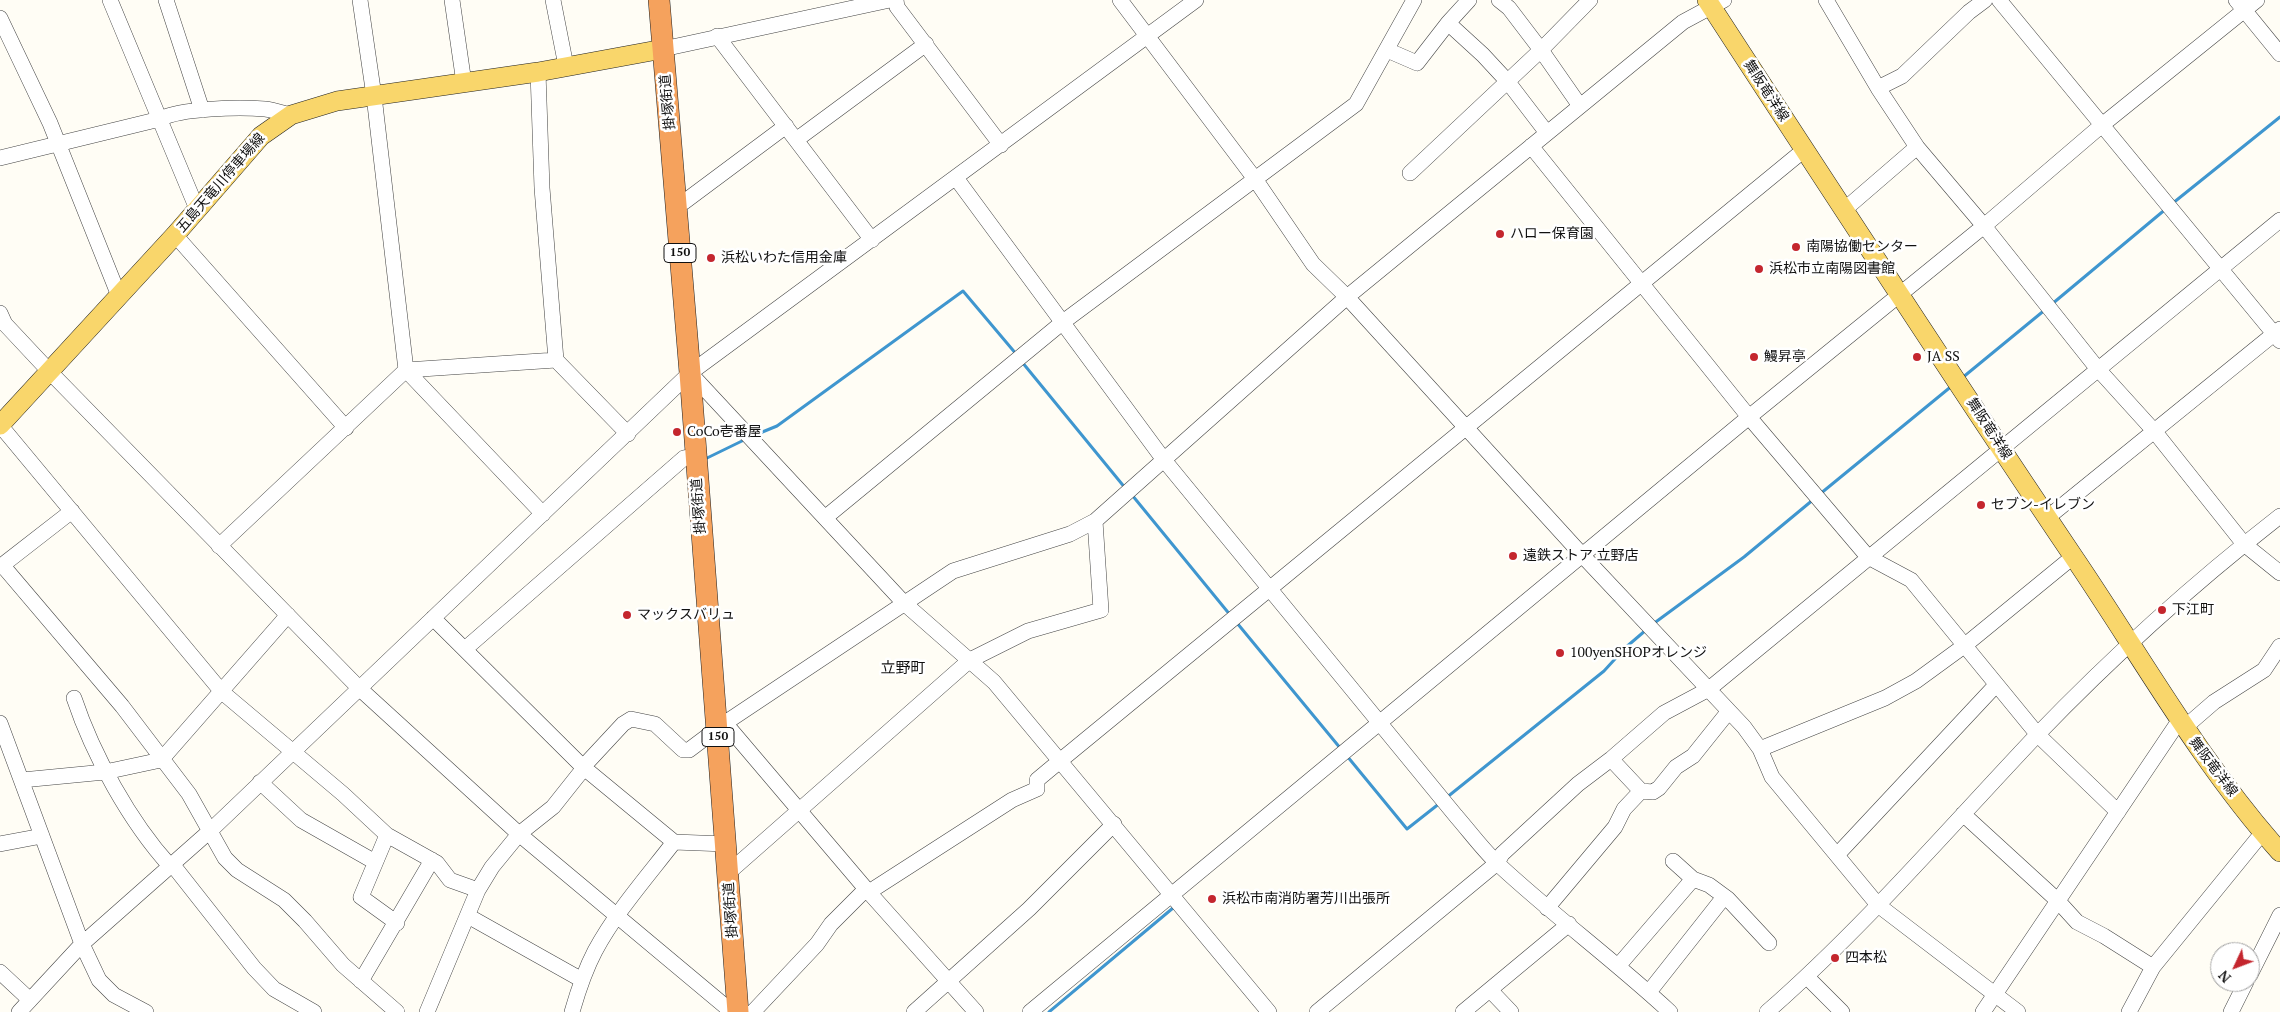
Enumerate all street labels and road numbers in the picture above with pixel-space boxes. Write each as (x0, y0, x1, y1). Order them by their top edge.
street label: 舞阪竜洋線 (1740, 57, 1792, 125)
street label: 掛塚街道 (657, 73, 679, 131)
street label: 五島天竜川停車場線 (173, 130, 269, 236)
road number: 150 (664, 244, 696, 262)
street label: 舞阪竜洋線 (1963, 395, 2015, 463)
street label: 掛塚街道 (689, 477, 709, 535)
road number: 150 (702, 728, 734, 746)
street label: 舞阪竜洋線 (2185, 734, 2241, 800)
street label: 掛塚街道 (721, 881, 741, 939)

